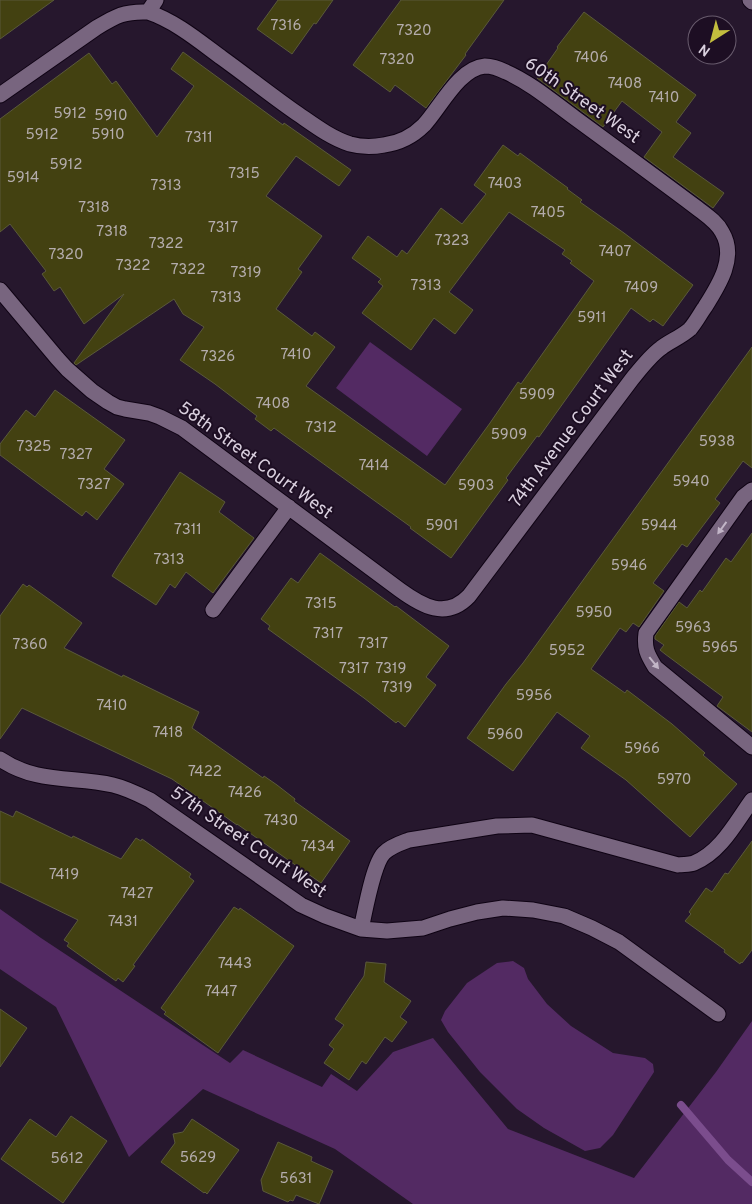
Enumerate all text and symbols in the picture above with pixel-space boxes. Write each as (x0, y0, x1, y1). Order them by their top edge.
north arrow (687, 15, 737, 65)
house number: 7316 (270, 17, 302, 36)
house number: 7320 (396, 22, 432, 41)
text: N (696, 39, 714, 59)
house number: 7406 (574, 49, 608, 68)
house number: 7320 (379, 51, 415, 70)
street label: 60th Street West (520, 53, 644, 149)
house number: 7408 (608, 75, 642, 94)
house number: 7410 (649, 89, 679, 108)
house number: 5912 (54, 105, 86, 124)
house number: 5910 (94, 107, 128, 126)
house number: 5912 (26, 126, 58, 145)
house number: 5910 (91, 126, 125, 145)
house number: 7311 (185, 129, 213, 148)
house number: 5912 (50, 156, 82, 175)
house number: 7315 (228, 165, 260, 184)
house number: 5914 (7, 169, 39, 188)
house number: 7403 (488, 175, 522, 194)
house number: 7313 (150, 177, 182, 196)
house number: 7318 (78, 199, 110, 218)
house number: 7405 (531, 204, 565, 223)
house number: 7317 (208, 219, 238, 238)
house number: 7318 (96, 223, 128, 242)
house number: 7323 (435, 232, 469, 251)
house number: 7322 (149, 235, 183, 254)
house number: 7407 (599, 243, 631, 262)
house number: 7320 (48, 246, 84, 265)
house number: 7322 (116, 257, 150, 276)
house number: 7322 (171, 261, 205, 280)
house number: 7319 (230, 264, 262, 283)
house number: 7313 (410, 277, 442, 296)
house number: 7409 (624, 279, 658, 298)
house number: 7313 (210, 289, 242, 308)
house number: 5911 (577, 309, 607, 328)
street label: 74th Avenue Court West (505, 345, 639, 513)
house number: 7410 (281, 346, 311, 365)
house number: 7326 (201, 348, 235, 367)
house number: 5909 (519, 386, 555, 405)
house number: 7408 (256, 395, 290, 414)
street label: 58th Street Court West (173, 397, 337, 525)
house number: 7312 (305, 419, 337, 438)
house number: 5909 (491, 426, 527, 445)
house number: 5938 (699, 433, 735, 452)
house number: 7325 (17, 438, 51, 457)
house number: 7327 (59, 446, 93, 465)
house number: 7414 (359, 457, 389, 476)
house number: 5940 (672, 473, 710, 492)
house number: 7327 (77, 476, 111, 495)
house number: 5903 (458, 477, 494, 496)
house number: 5901 (425, 517, 459, 536)
house number: 5944 (641, 517, 677, 536)
house number: 7311 (174, 521, 202, 540)
one-way arrow (717, 521, 727, 534)
house number: 7313 (153, 551, 185, 570)
house number: 5946 (611, 557, 647, 576)
house number: 7315 (305, 595, 337, 614)
house number: 5950 (575, 604, 613, 623)
house number: 5963 (675, 619, 711, 638)
house number: 7317 (313, 625, 343, 644)
house number: 7317 (358, 635, 388, 654)
house number: 7360 (12, 636, 48, 655)
house number: 5965 (702, 639, 738, 658)
house number: 5952 (549, 642, 585, 661)
one-way arrow (648, 656, 659, 669)
house number: 7317 (339, 660, 369, 679)
house number: 7319 (375, 660, 407, 679)
house number: 7319 (381, 679, 413, 698)
house number: 5956 (516, 687, 552, 706)
house number: 7410 (97, 697, 127, 716)
house number: 7418 (153, 724, 183, 743)
house number: 5960 (487, 726, 523, 745)
house number: 5966 (624, 740, 660, 759)
house number: 7422 (188, 763, 222, 782)
house number: 5970 (657, 771, 691, 790)
street label: 57th Street Court West (165, 782, 331, 904)
house number: 7426 (228, 784, 262, 803)
house number: 7430 (264, 812, 298, 831)
house number: 7434 (301, 838, 335, 857)
house number: 7419 (49, 866, 79, 885)
house number: 7427 (121, 885, 153, 904)
house number: 7431 (108, 913, 138, 932)
house number: 7443 (218, 955, 252, 974)
house number: 7447 (205, 983, 237, 1002)
house number: 5629 (180, 1149, 216, 1168)
house number: 5612 (50, 1150, 84, 1169)
house number: 5631 (280, 1170, 312, 1189)

